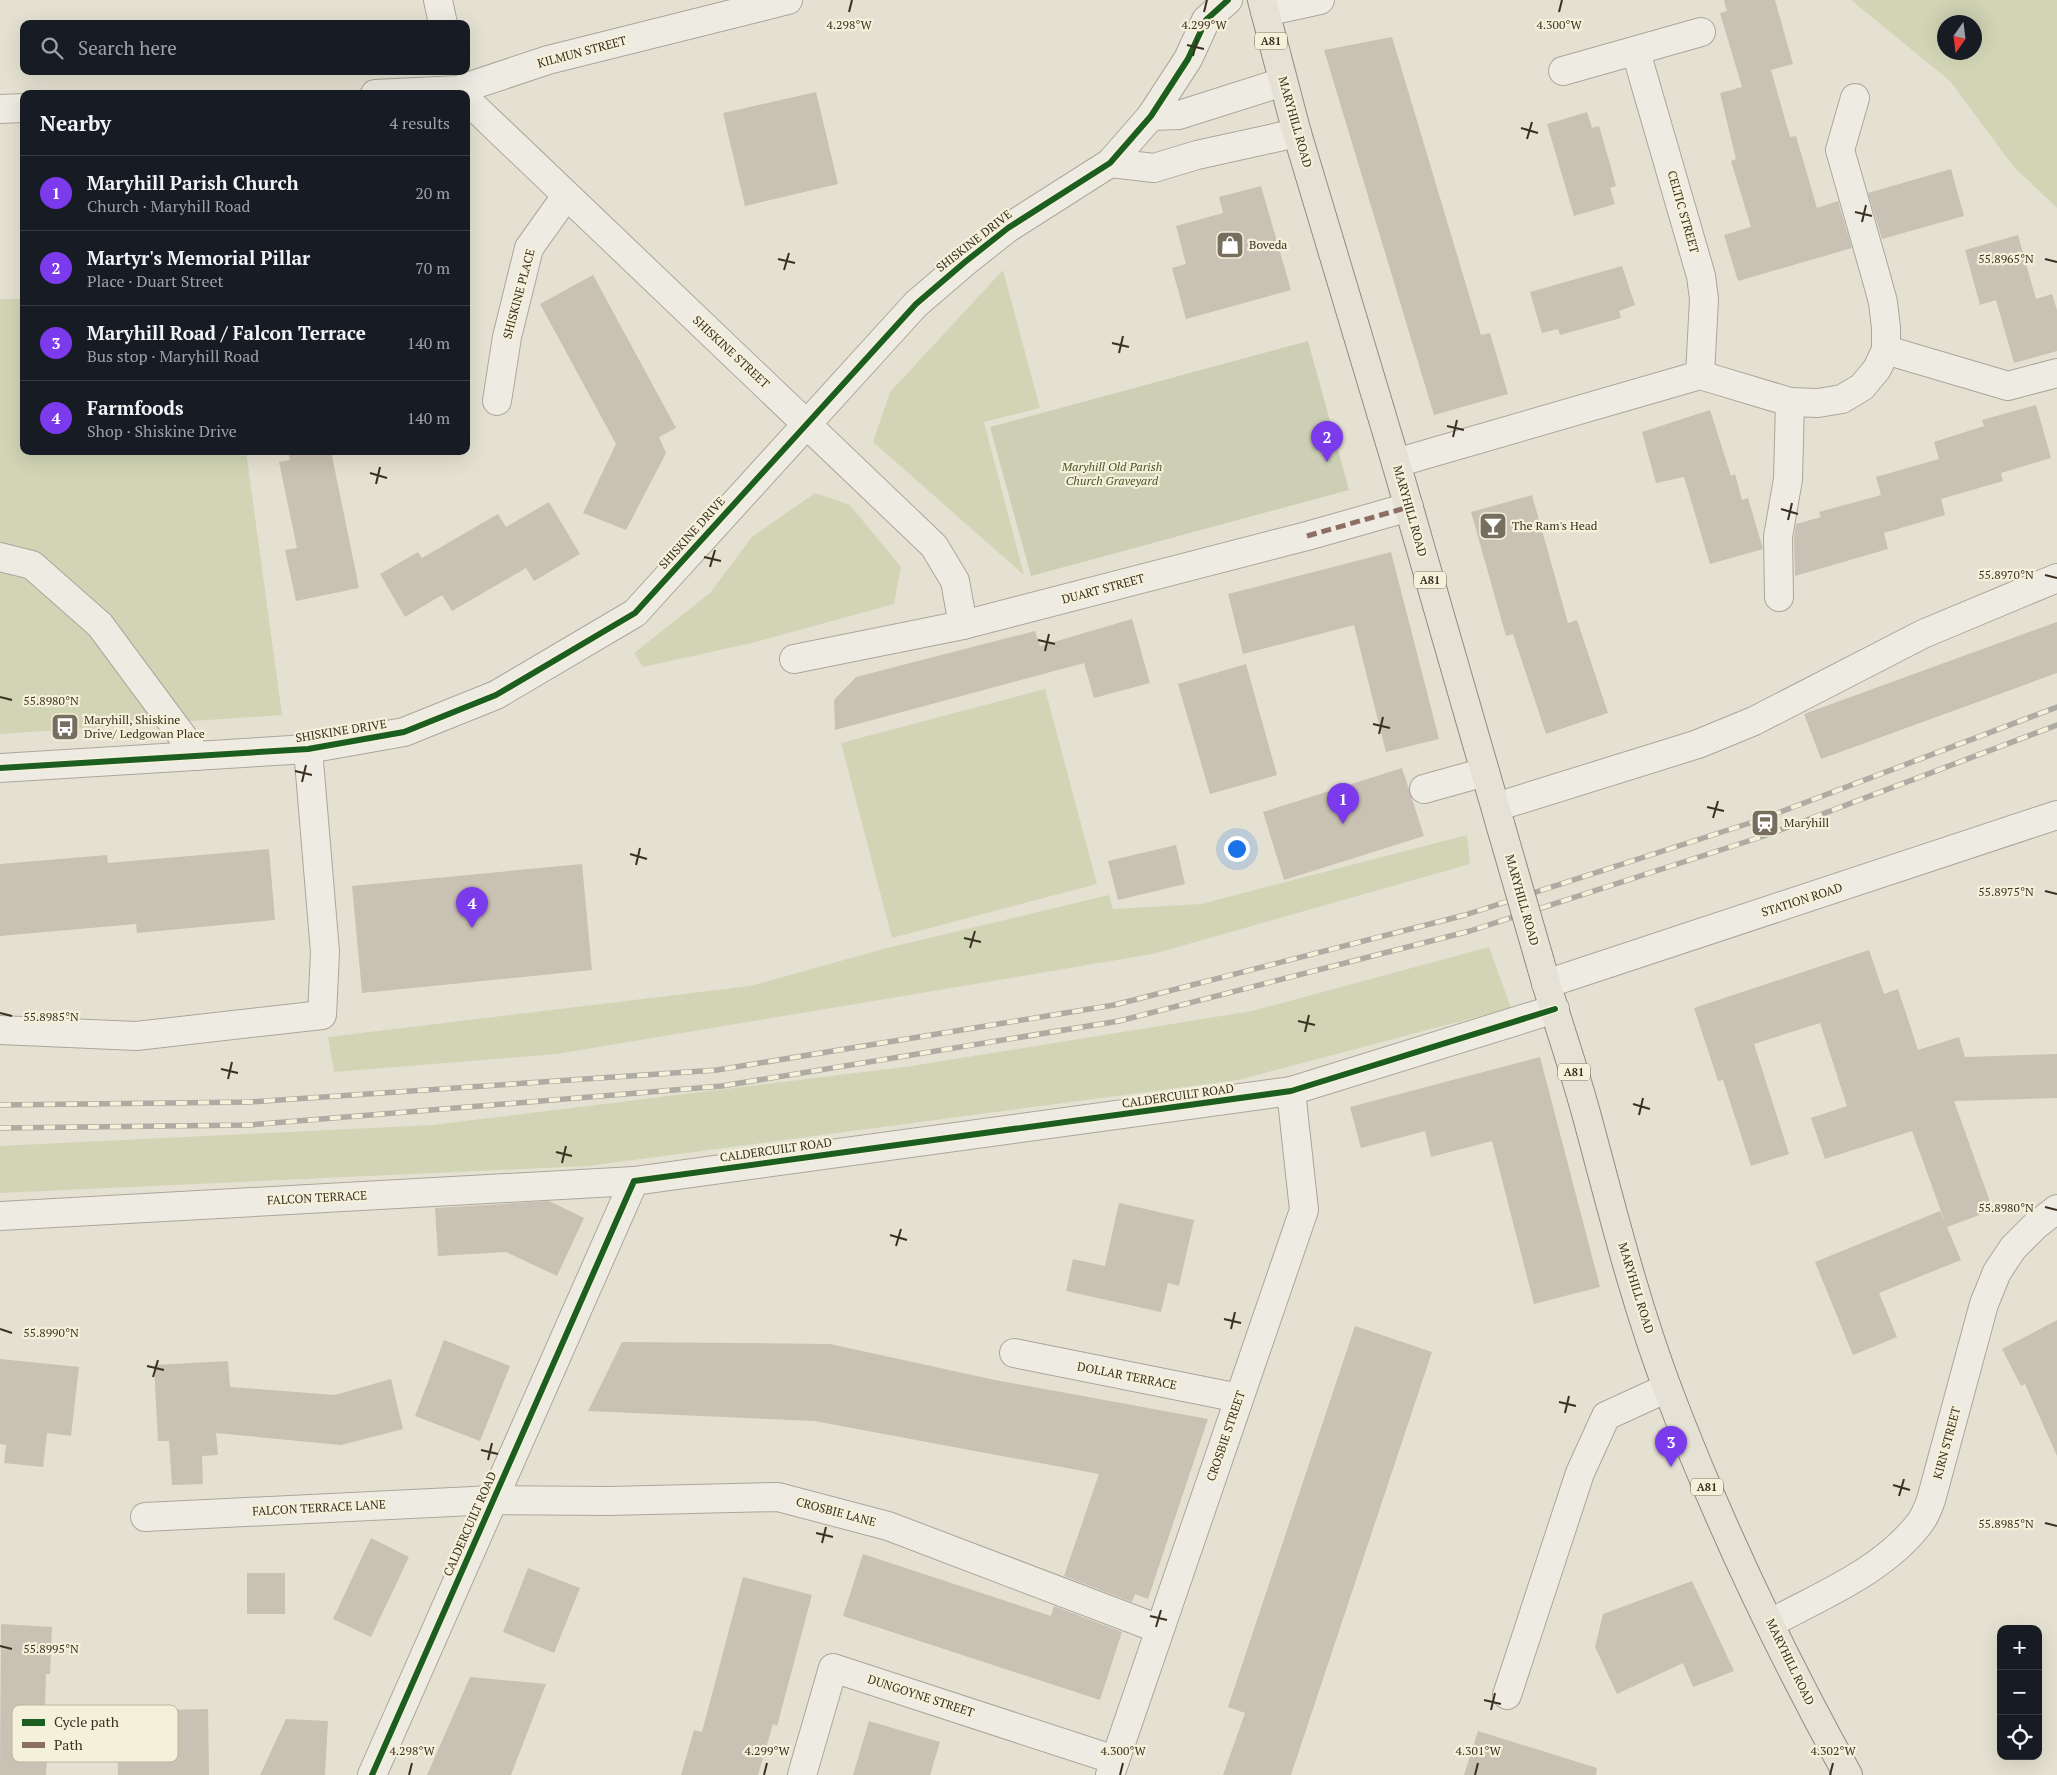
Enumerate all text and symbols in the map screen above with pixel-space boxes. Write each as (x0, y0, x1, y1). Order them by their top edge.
north arrow (1937, 15, 1982, 60)
text: 4.298°W (826, 17, 872, 32)
text: 4.299°W (1181, 17, 1227, 32)
text: 4.300°W (1536, 17, 1582, 32)
search box (20, 20, 470, 75)
street label: KILMUN STREET (536, 32, 629, 71)
road number: A81 (1255, 32, 1287, 49)
icon: search (38, 34, 66, 62)
text: Search here (78, 35, 177, 60)
street label: MARYHILL ROAD (1275, 74, 1316, 169)
text: Nearby (40, 109, 111, 137)
text: 4 results (390, 112, 450, 134)
street label: CELTIC STREET (1665, 169, 1703, 255)
text: Maryhill Parish Church (87, 170, 299, 195)
text: 1 (51, 182, 61, 204)
text: 20 m (415, 182, 450, 204)
text: Church · Maryhill Road (87, 195, 250, 217)
street label: SHISKINE DRIVE (933, 206, 1015, 275)
shop icon: Boveda (1215, 230, 1245, 260)
place label: Boveda (1249, 237, 1287, 252)
text: Martyr's Memorial Pillar (87, 245, 310, 270)
street label: SHISKINE PLACE (499, 247, 538, 340)
text: 55.8965°N (1978, 251, 2034, 266)
text: 2 (51, 257, 61, 279)
text: 70 m (415, 257, 450, 279)
text: Place · Duart Street (87, 270, 224, 292)
street label: SHISKINE STREET (690, 312, 773, 391)
text: Maryhill Road / Falcon Terrace (87, 320, 366, 345)
text: 3 (51, 332, 61, 354)
text: 140 m (407, 332, 450, 354)
text: Bus stop · Maryhill Road (87, 345, 259, 367)
text: Farmfoods (87, 395, 184, 420)
text: 4 (51, 407, 61, 429)
text: 140 m (407, 407, 450, 429)
text: Shop · Shiskine Drive (87, 420, 237, 442)
pin: 2 (1311, 421, 1343, 462)
park label: Maryhill Old Parish Church Graveyard (1061, 459, 1162, 488)
street label: MARYHILL ROAD (1390, 463, 1431, 558)
street label: SHISKINE DRIVE (655, 493, 728, 572)
bar icon: The Ram's Head (1478, 511, 1508, 541)
place label: The Ram's Head (1512, 518, 1598, 533)
text: 55.8970°N (1978, 567, 2034, 582)
street label: DUART STREET (1060, 570, 1146, 607)
road number: A81 (1414, 572, 1446, 588)
text: 55.8980°N (23, 693, 79, 708)
bus stop icon: Maryhill, Shiskine Drive/ Ledgowan Place (50, 712, 80, 742)
place label: Maryhill, Shiskine Drive/ Ledgowan Place (84, 712, 205, 741)
street label: SHISKINE DRIVE (294, 716, 388, 745)
pin: 1 (1327, 783, 1359, 824)
station icon: Maryhill (1750, 808, 1780, 838)
place label: Maryhill (1784, 815, 1830, 830)
your location (1224, 836, 1250, 862)
street label: MARYHILL ROAD (1502, 852, 1543, 947)
street label: STATION ROAD (1759, 879, 1844, 920)
text: 55.8975°N (1978, 884, 2034, 899)
pin: 4 (456, 887, 488, 928)
text: 55.8985°N (23, 1009, 79, 1024)
road number: A81 (1558, 1064, 1590, 1080)
street label: CALDERCUILT ROAD (1121, 1080, 1235, 1111)
street label: CALDERCUILT ROAD (719, 1134, 833, 1165)
street label: FALCON TERRACE (267, 1187, 367, 1208)
text: 55.8980°N (1978, 1200, 2034, 1215)
street label: MARYHILL ROAD (1615, 1240, 1657, 1335)
text: 55.8990°N (23, 1325, 79, 1340)
street label: DOLLAR TERRACE (1076, 1358, 1178, 1393)
street label: CROSBIE STREET (1203, 1388, 1248, 1483)
street label: KIRN STREET (1930, 1405, 1964, 1481)
pin: 3 (1655, 1426, 1687, 1467)
street label: CALDERCUILT ROAD (440, 1469, 499, 1578)
road number: A81 (1691, 1478, 1723, 1495)
street label: CROSBIE LANE (794, 1494, 878, 1529)
street label: FALCON TERRACE LANE (252, 1497, 386, 1518)
text: 55.8985°N (1978, 1516, 2034, 1531)
street label: MARYHILL ROAD (1763, 1616, 1818, 1708)
map controls (1997, 1625, 2042, 1760)
button: + (1997, 1625, 2042, 1670)
text: 55.8995°N (23, 1641, 79, 1656)
button: − (1997, 1670, 2042, 1715)
street label: DUNGOYNE STREET (866, 1671, 977, 1720)
legend (12, 1705, 178, 1762)
text: Cycle path (54, 1712, 119, 1731)
button: locate (1997, 1715, 2042, 1760)
text: Path (54, 1735, 83, 1754)
text: 4.298°W (389, 1743, 435, 1758)
text: 4.299°W (744, 1743, 790, 1758)
text: 4.300°W (1100, 1743, 1146, 1758)
text: 4.301°W (1455, 1743, 1501, 1758)
text: 4.302°W (1810, 1743, 1856, 1758)

